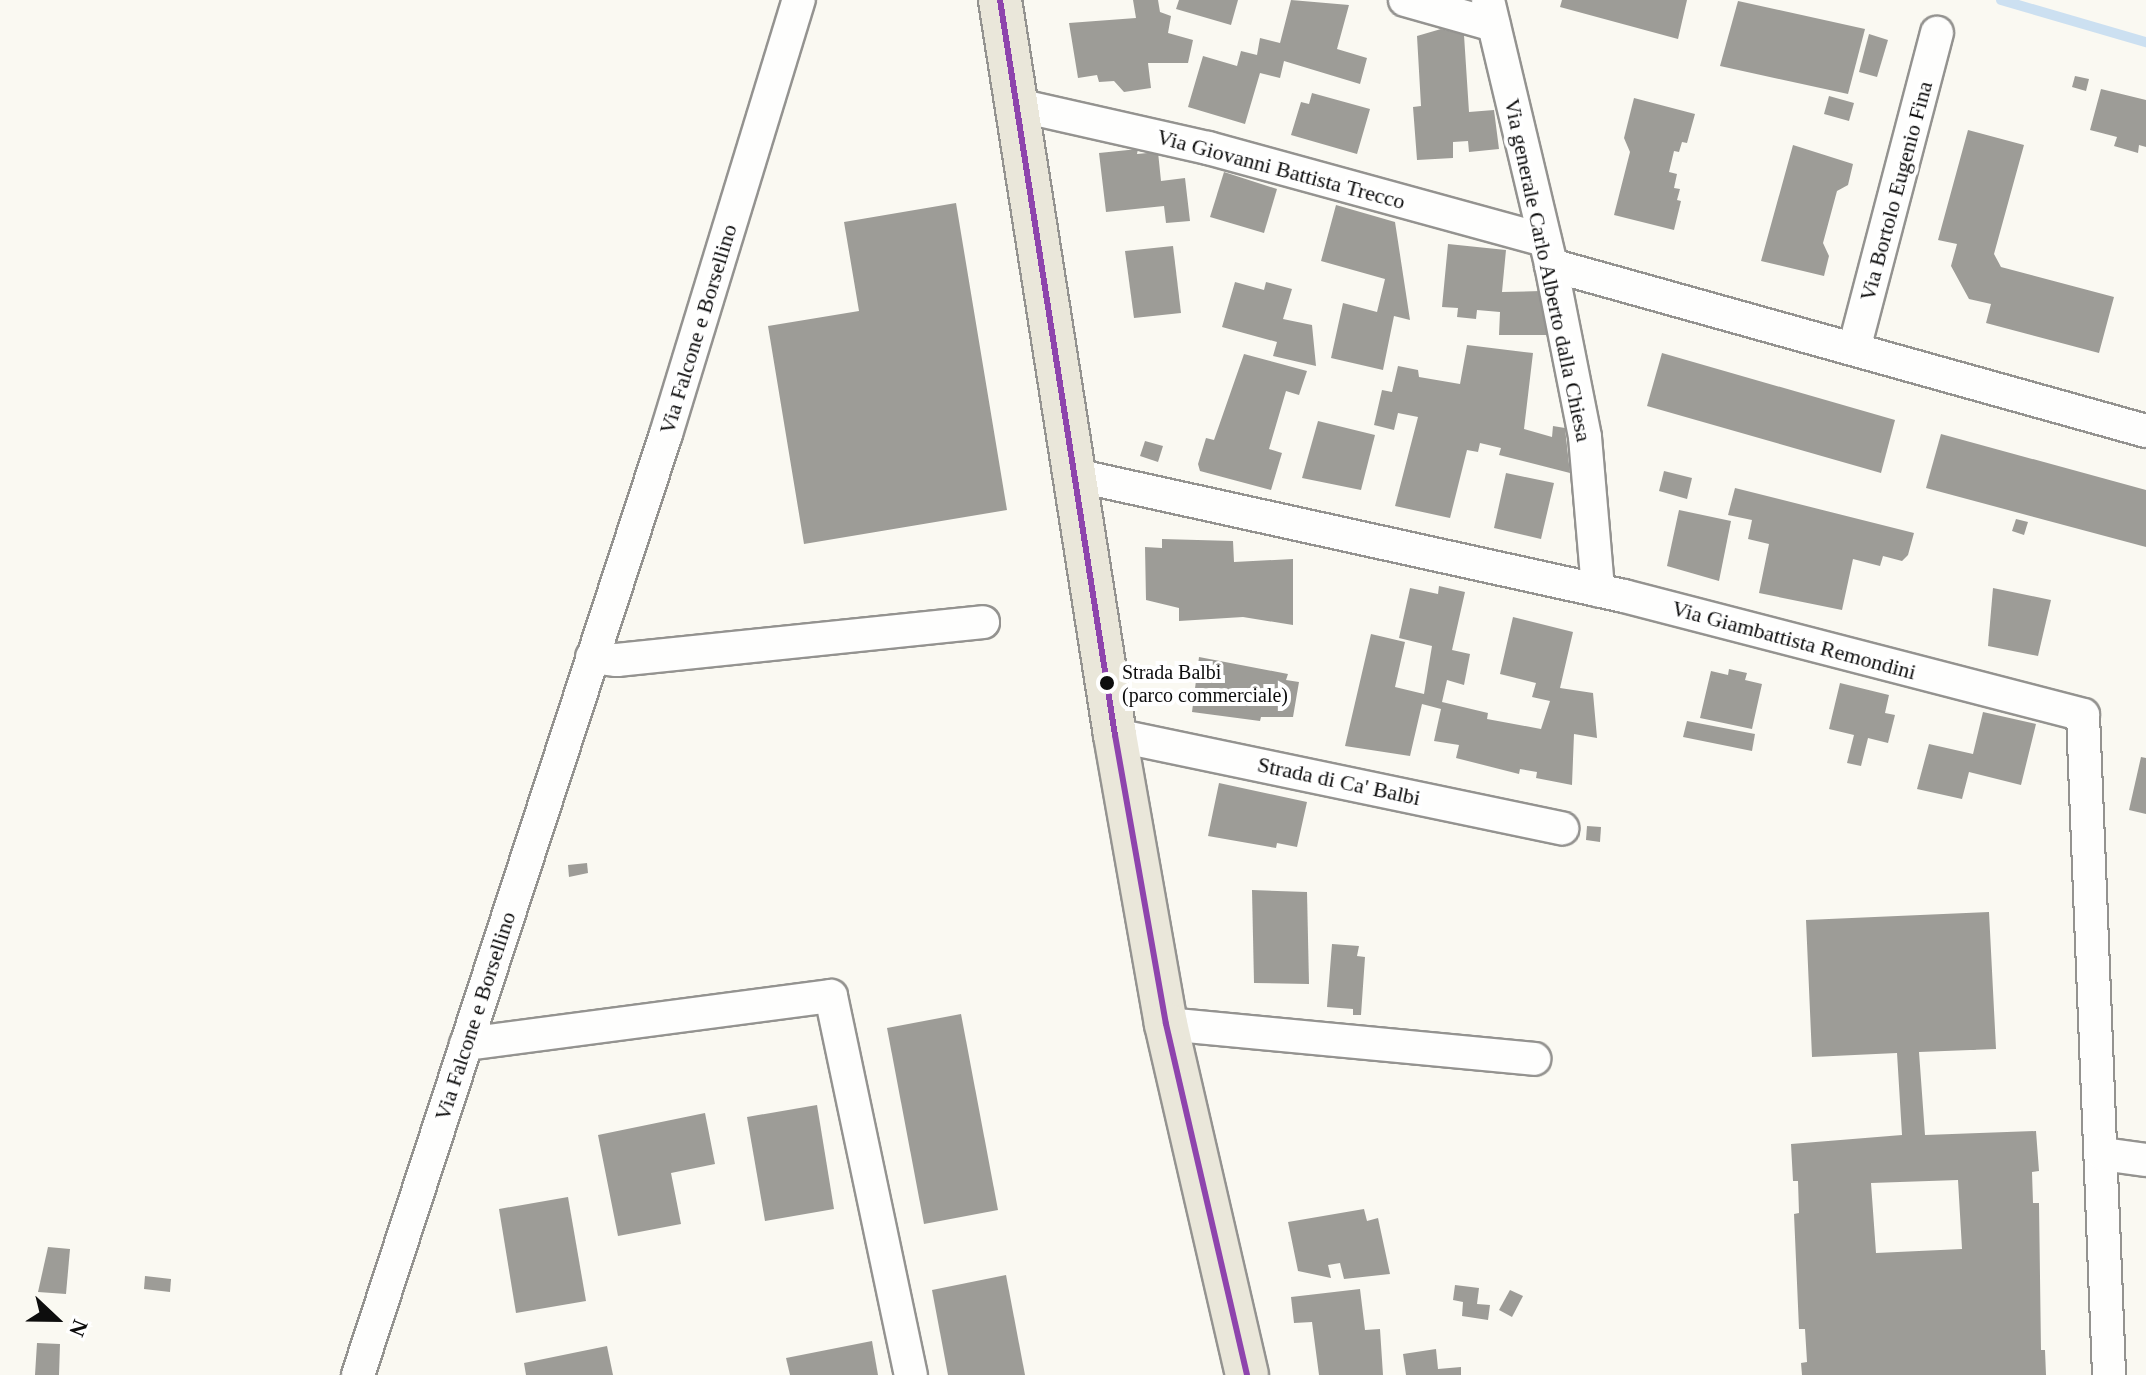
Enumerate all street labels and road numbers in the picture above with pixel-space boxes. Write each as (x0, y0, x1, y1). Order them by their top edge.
street label: Via Bortolo Eugenio Fina (1854, 78, 1938, 304)
street label: Via generale Carlo Alberto dalla Chiesa (1499, 96, 1597, 444)
street label: Via Giovanni Battista Trecco (1154, 123, 1408, 215)
street label: Via Falcone e Borsellino (654, 221, 742, 437)
street label: Via Giambattista Remondini (1669, 595, 1919, 685)
street label: Strada di Ca' Balbi (1255, 751, 1423, 811)
street label: Via Falcone e Borsellino (429, 908, 521, 1124)

